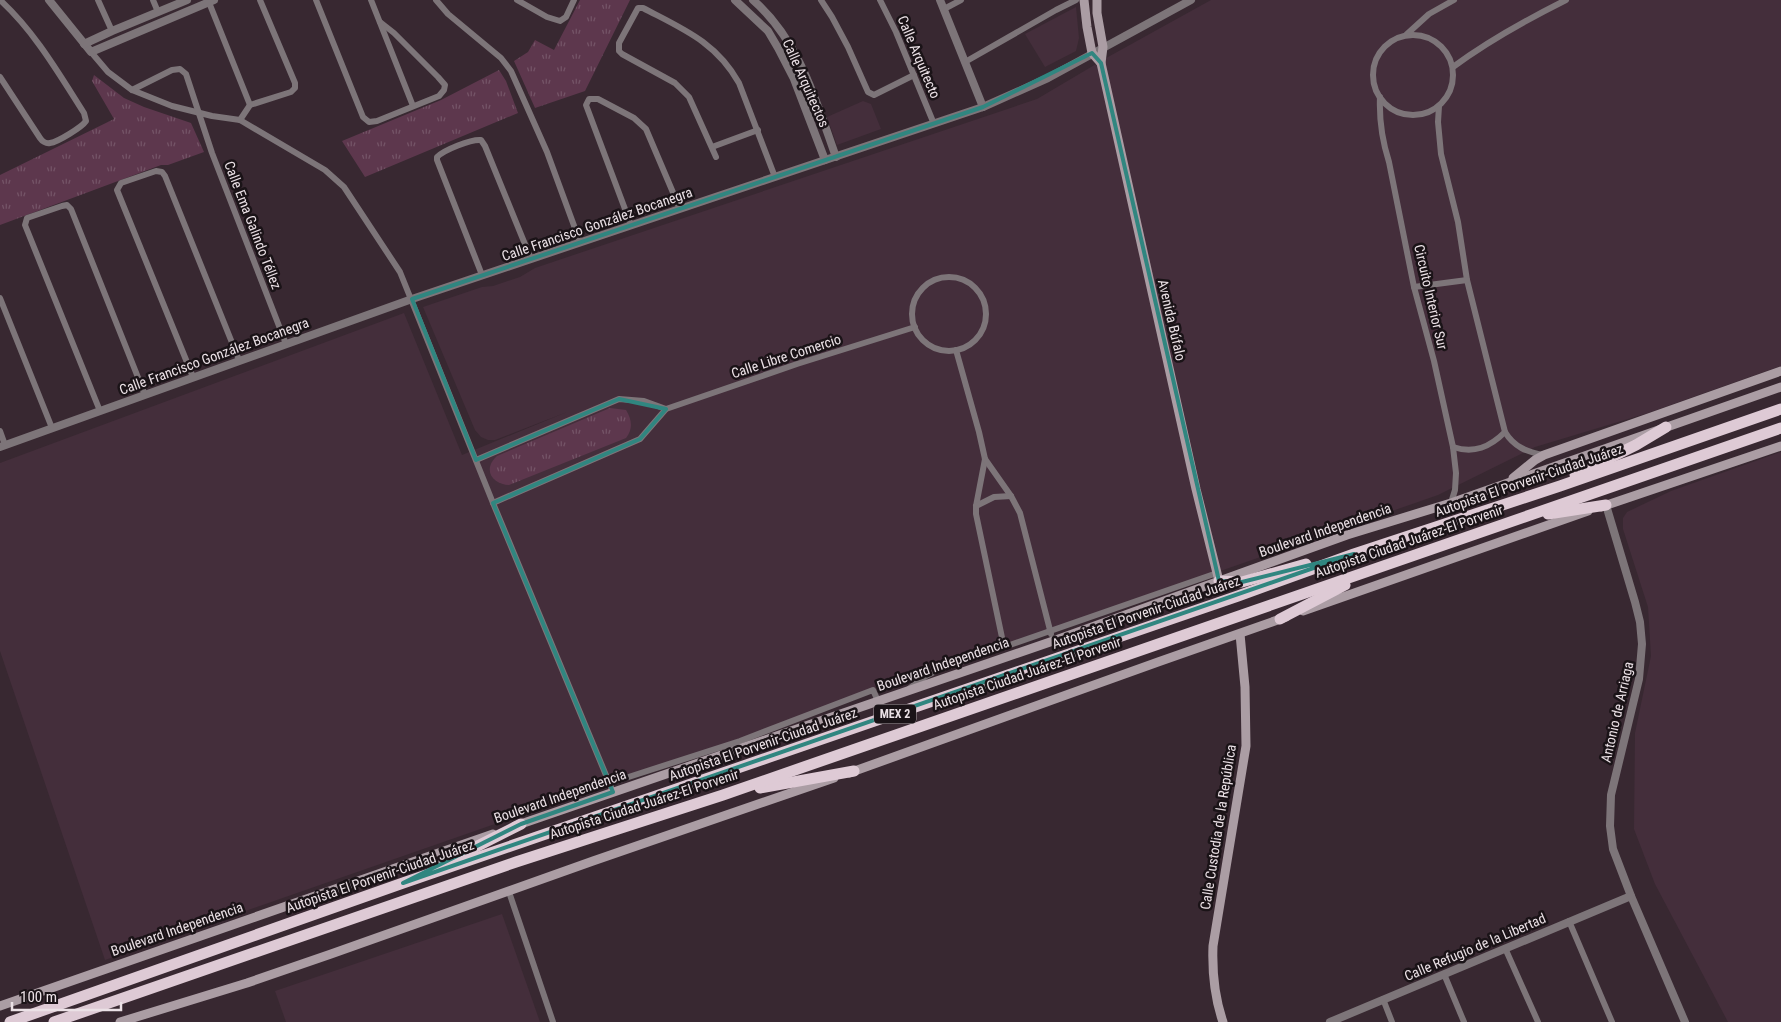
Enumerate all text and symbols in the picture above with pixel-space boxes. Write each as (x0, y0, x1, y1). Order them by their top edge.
street label: Calle Arquitecto (894, 13, 944, 101)
street label: Calle Arquitectos (779, 37, 833, 129)
street label: Calle Ema Galindo Téllez (221, 159, 285, 291)
street label: Calle Francisco González Bocanegra (500, 184, 694, 264)
street label: Circuito Interior Sur (1411, 243, 1451, 351)
street label: Avenida Búfalo (1155, 278, 1189, 362)
street label: Calle Francisco González Bocanegra (117, 314, 311, 398)
street label: Calle Libre Comercio (729, 331, 843, 381)
street label: Autopista El Porvenir-Ciudad Juárez (1433, 440, 1625, 520)
street label: Boulevard Independencia (1257, 500, 1393, 560)
street label: Autopista Ciudad Juárez-El Porvenir (1313, 501, 1505, 581)
street label: Autopista El Porvenir-Ciudad Juárez (1050, 572, 1242, 652)
street label: Autopista Ciudad Juárez-El Porvenir (931, 633, 1123, 713)
street label: Boulevard Independencia (875, 634, 1011, 694)
street label: Antonio de Arriaga (1598, 660, 1636, 764)
street label: Autopista El Porvenir-Ciudad Juárez (667, 704, 859, 784)
road number: MEX 2 (874, 704, 916, 724)
street label: Calle Custodia de la República (1197, 743, 1239, 911)
street label: Boulevard Independencia (492, 766, 628, 826)
street label: Autopista Ciudad Juárez-El Porvenir (547, 766, 741, 842)
street label: Autopista El Porvenir-Ciudad Juárez (284, 836, 476, 916)
street label: Boulevard Independencia (109, 899, 245, 959)
street label: Calle Refugio de la Libertad (1402, 910, 1548, 984)
scale bar (12, 980, 121, 1012)
text: 100 m (20, 988, 57, 1006)

